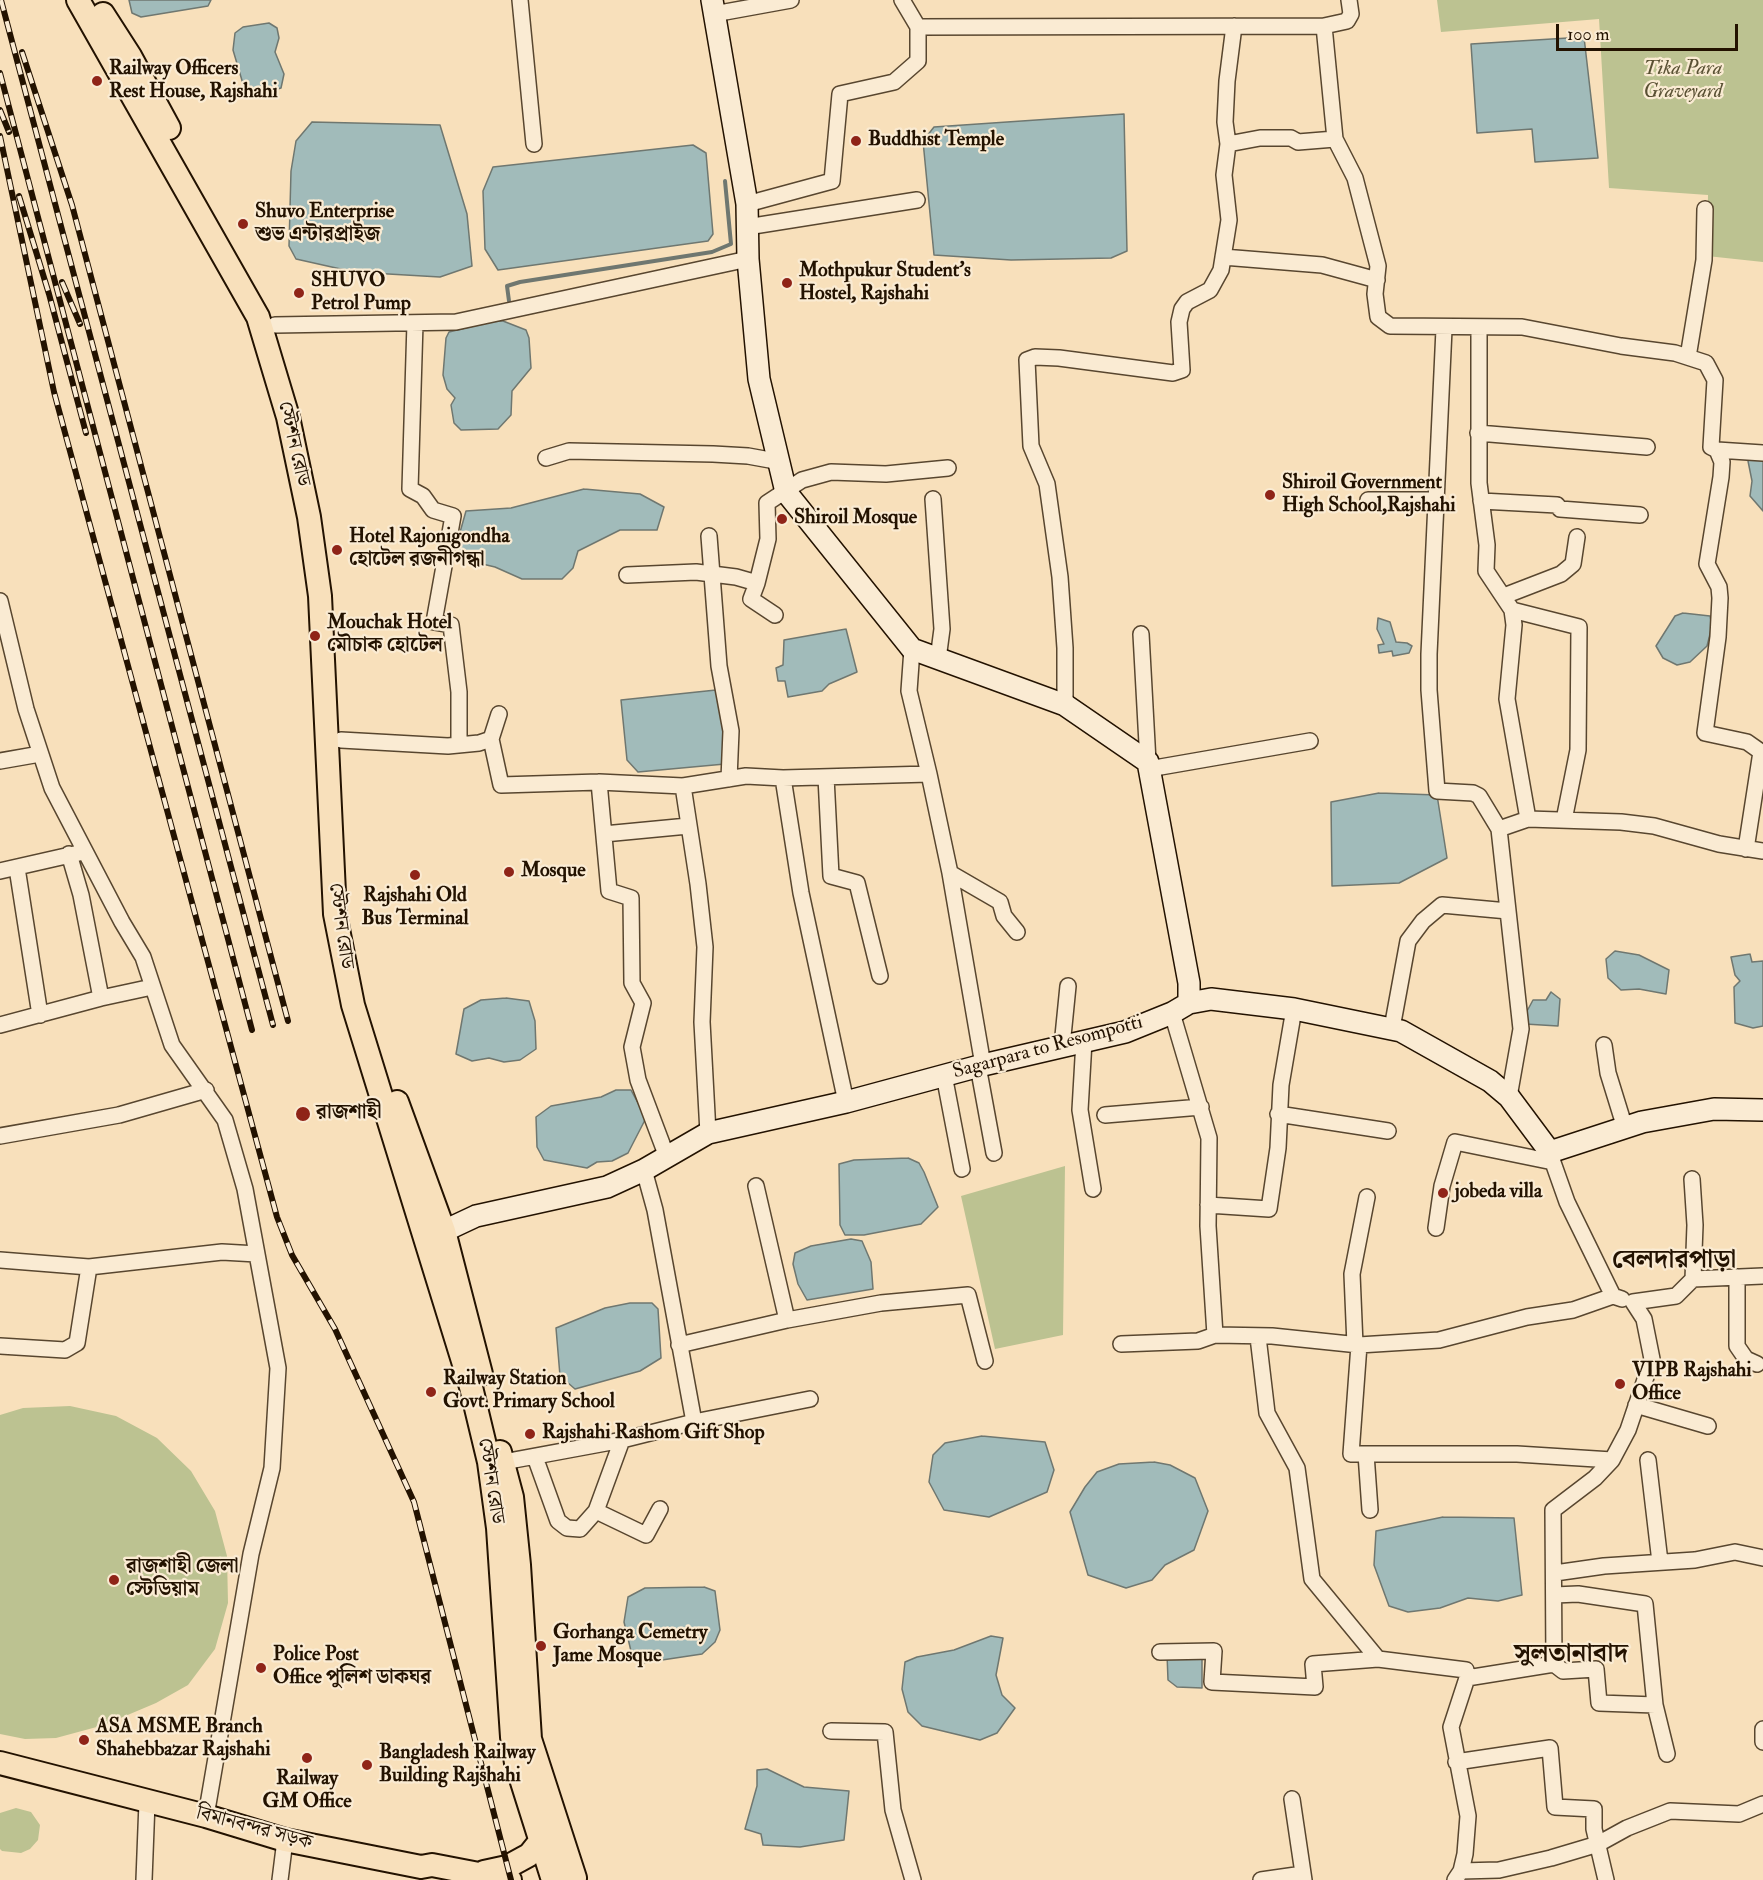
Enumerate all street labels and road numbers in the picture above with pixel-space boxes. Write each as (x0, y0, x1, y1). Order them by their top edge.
street label: স্টেশন রোড (272, 399, 314, 489)
street label: স্টেশন রোড (322, 881, 358, 971)
street label: Sagarpara to Resompotti (950, 1011, 1146, 1085)
street label: স্টেশন রোড (471, 1436, 509, 1526)
street label: বিমানবন্দর সড়ক (193, 1802, 315, 1856)

